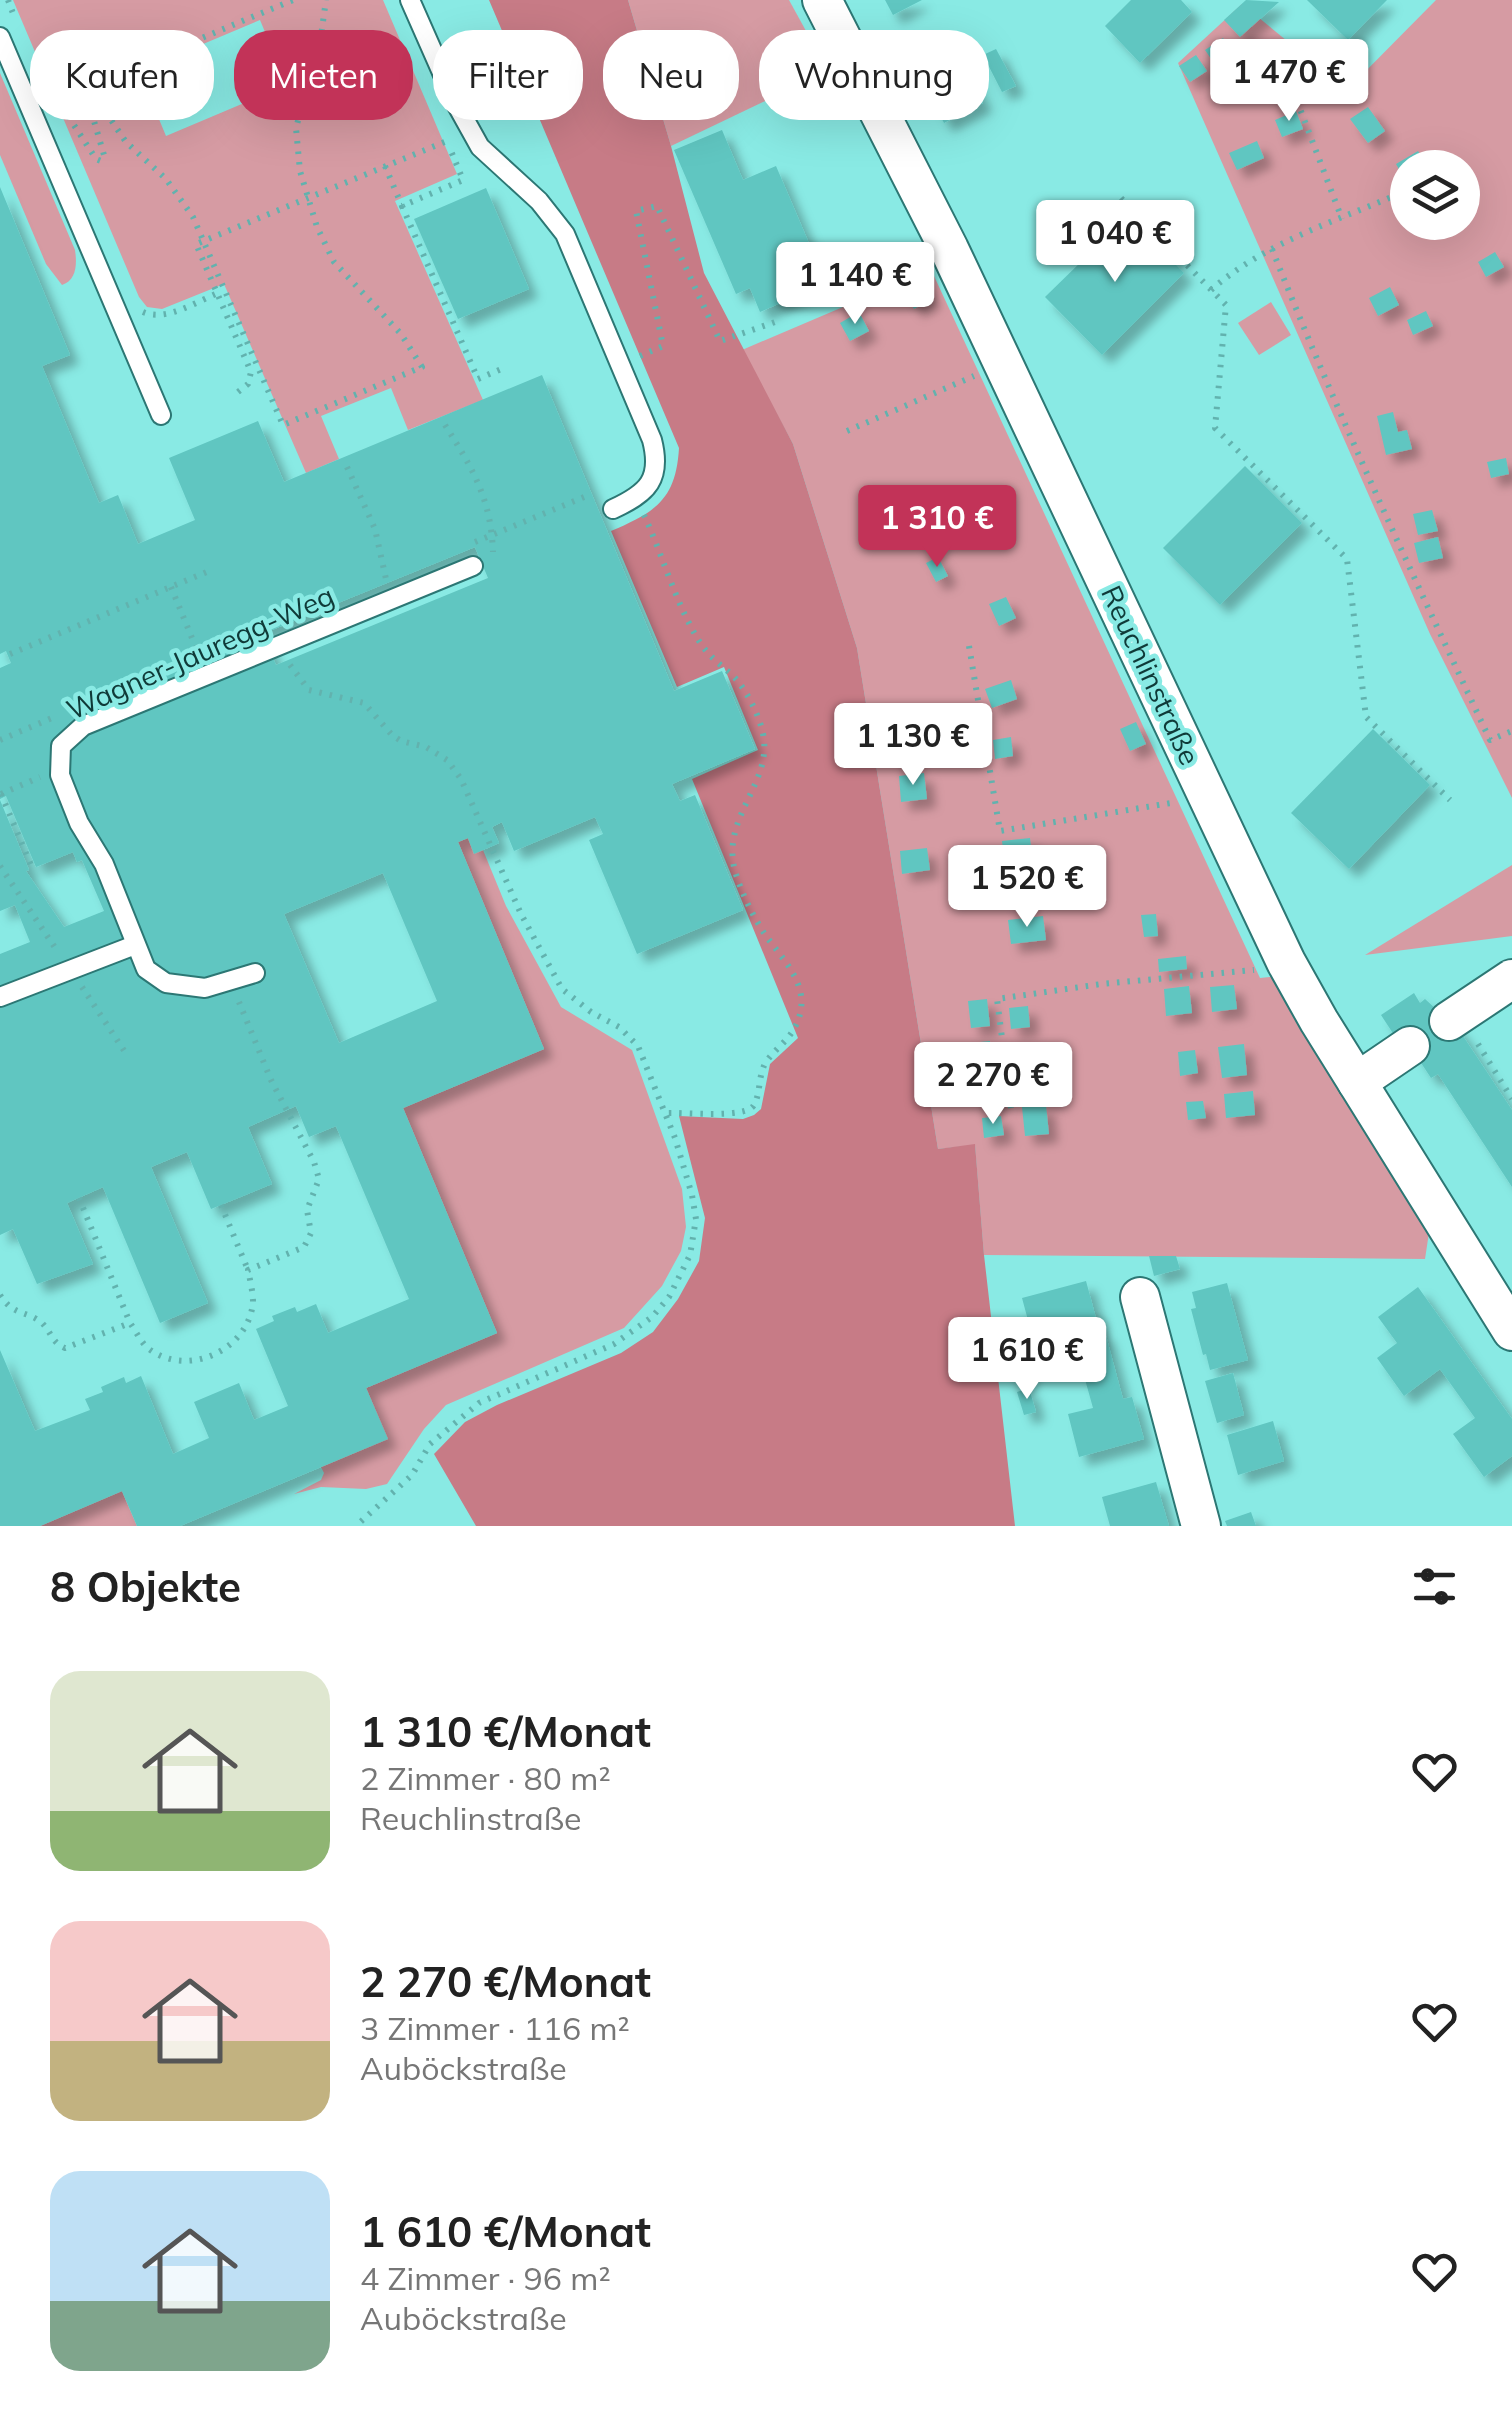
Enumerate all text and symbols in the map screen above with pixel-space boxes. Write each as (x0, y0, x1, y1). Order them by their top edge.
chip: Kaufen (30, 30, 214, 120)
chip: Mieten (234, 30, 413, 120)
chip: Filter (433, 30, 583, 120)
chip: Neu (603, 30, 739, 120)
chip: Wohnung (759, 30, 989, 120)
pin: 1 470 € (1197, 39, 1381, 124)
text: 1 470 € (1232, 51, 1346, 91)
map controls (1390, 150, 1480, 240)
button: layers (1390, 150, 1480, 240)
pin: 1 040 € (1023, 200, 1207, 285)
text: 1 040 € (1058, 212, 1172, 252)
pin: 1 140 € (763, 242, 947, 327)
text: 1 140 € (798, 254, 912, 294)
pin: 1 310 € (845, 485, 1029, 570)
text: 1 310 € (880, 497, 994, 537)
street label: Wagner-Jauregg-Weg (61, 577, 339, 727)
street label: Reuchlinstraße (1094, 580, 1208, 770)
pin: 1 130 € (821, 703, 1005, 788)
text: 1 130 € (856, 715, 970, 755)
pin: 1 520 € (935, 845, 1119, 930)
text: 1 520 € (970, 857, 1084, 897)
pin: 2 270 € (901, 1042, 1085, 1127)
text: 2 270 € (936, 1054, 1050, 1094)
pin: 1 610 € (935, 1317, 1119, 1402)
text: 1 610 € (970, 1329, 1084, 1369)
icon: filters (1407, 1559, 1462, 1614)
text: 8 Objekte (50, 1560, 241, 1613)
text: 1 310 €/Monat (360, 1705, 651, 1758)
icon: home (130, 1711, 250, 1831)
icon: heart (1407, 1744, 1462, 1799)
text: 2 Zimmer · 80 m² (360, 1758, 611, 1798)
text: Reuchlinstraße (360, 1798, 582, 1838)
text: 2 270 €/Monat (360, 1955, 651, 2008)
icon: home (130, 1961, 250, 2081)
icon: heart (1407, 1994, 1462, 2049)
text: 3 Zimmer · 116 m² (360, 2008, 630, 2048)
text: Auböckstraße (360, 2048, 567, 2088)
text: 1 610 €/Monat (360, 2205, 651, 2258)
icon: home (130, 2211, 250, 2331)
icon: heart (1407, 2244, 1462, 2299)
text: 4 Zimmer · 96 m² (360, 2258, 611, 2298)
text: Auböckstraße (360, 2298, 567, 2338)

